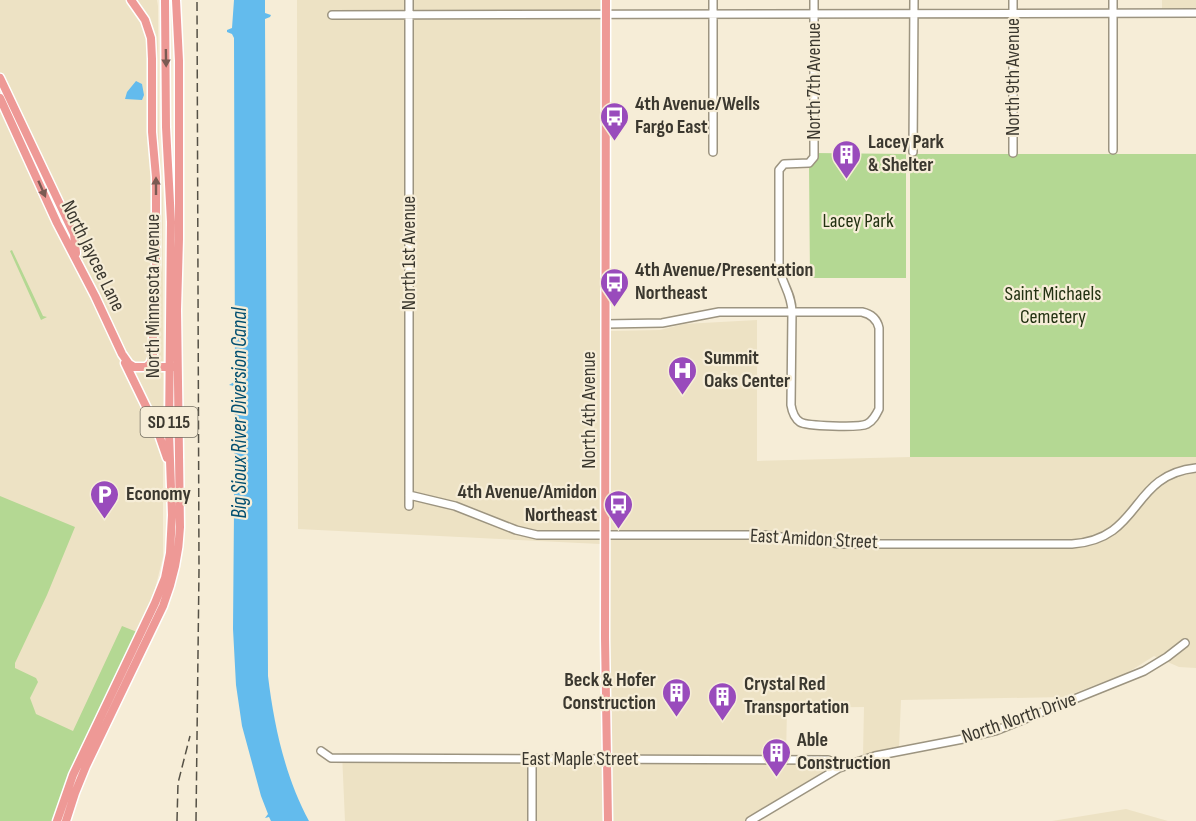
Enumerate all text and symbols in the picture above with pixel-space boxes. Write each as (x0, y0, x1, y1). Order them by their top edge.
street label: North 9th Avenue (1001, 18, 1025, 136)
street label: North 7th Avenue (802, 22, 826, 140)
one-way arrow (161, 49, 171, 68)
place label: 4th Avenue/Wells Fargo East (635, 92, 760, 139)
bus stop icon: 4th Avenue/Wells Fargo East (598, 100, 630, 142)
place label: Lacey Park & Shelter (868, 130, 945, 177)
building icon: Lacey Park & Shelter (831, 138, 863, 180)
one-way arrow (151, 176, 161, 195)
one-way arrow (38, 180, 47, 198)
street label: North 1st Avenue (397, 196, 421, 310)
street label: North Jaycee Lane (56, 197, 130, 315)
park label: Lacey Park (822, 209, 894, 233)
street label: North Minnesota Avenue (141, 214, 165, 378)
place label: 4th Avenue/Presentation Northeast (635, 258, 813, 305)
bus stop icon: 4th Avenue/Presentation Northeast (598, 266, 630, 308)
park label: Saint Michaels Cemetery (1005, 282, 1101, 329)
water label: Big Sioux River Diversion Canal (227, 306, 252, 518)
place label: Summit Oaks Center (704, 346, 790, 393)
street label: North 4th Avenue (577, 351, 601, 469)
hospital icon: Summit Oaks Center (667, 354, 699, 396)
road number: SD 115 (140, 407, 198, 437)
parking icon: Economy (89, 478, 121, 520)
place label: 4th Avenue/Amidon Northeast (457, 480, 597, 527)
place label: Economy (126, 482, 191, 506)
bus stop icon: 4th Avenue/Amidon Northeast (602, 488, 634, 530)
street label: East Amidon Street (749, 524, 879, 554)
place label: Beck & Hofer Construction (562, 668, 656, 715)
place label: Crystal Red Transportation (744, 672, 849, 719)
building icon: Beck & Hofer Construction (661, 676, 693, 718)
building icon: Crystal Red Transportation (707, 680, 739, 722)
street label: North North Drive (959, 687, 1079, 749)
place label: Able Construction (796, 728, 891, 775)
building icon: Able Construction (760, 736, 792, 778)
street label: East Maple Street (521, 747, 639, 771)

